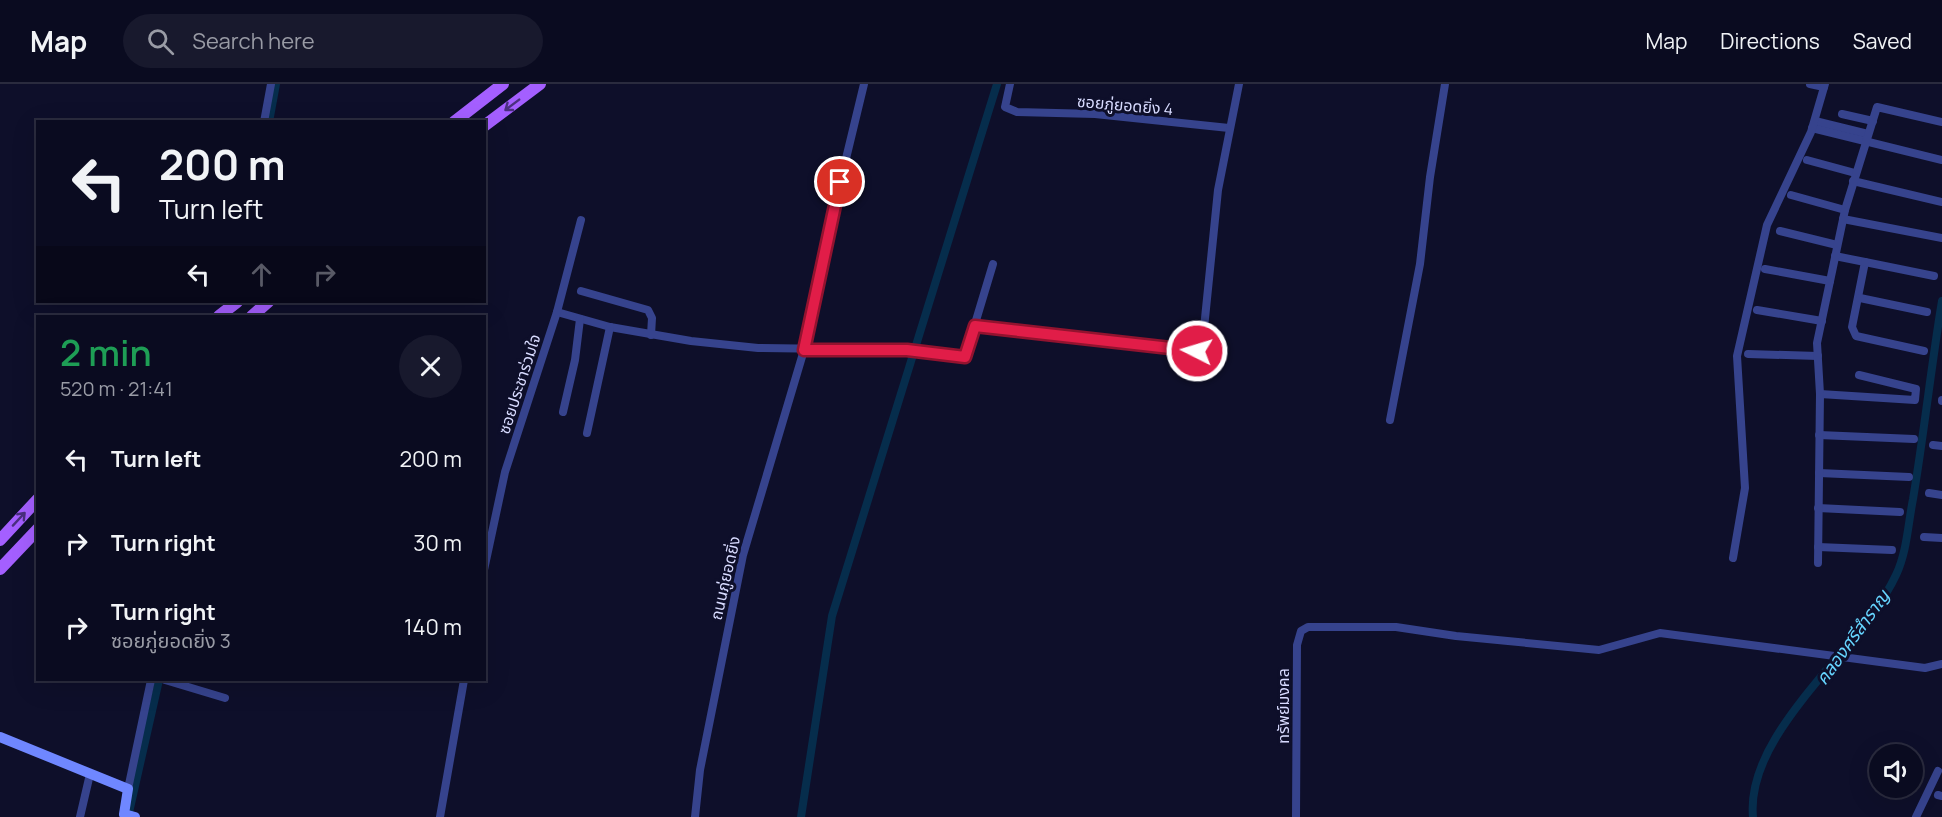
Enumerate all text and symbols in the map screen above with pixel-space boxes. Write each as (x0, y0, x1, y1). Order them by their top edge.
search box (123, 14, 543, 68)
text: Map (30, 22, 87, 60)
icon: search (144, 25, 177, 58)
text: Search here (192, 26, 315, 56)
text: Map (1646, 27, 1687, 55)
text: Directions (1720, 27, 1820, 55)
text: Saved (1853, 27, 1912, 55)
street label: ซอยภู่ยอดยิ่ง 4 (1076, 90, 1174, 120)
one-way arrow (504, 98, 520, 111)
text: 200 m (159, 135, 285, 193)
icon: left (60, 144, 138, 222)
pin (814, 156, 865, 207)
icon: arrive (823, 165, 856, 198)
text: Turn left (159, 190, 263, 227)
icon: left (182, 258, 215, 291)
icon: ahead (245, 258, 278, 291)
icon: right (308, 258, 341, 291)
position arrow (1165, 319, 1229, 383)
text: 2 min (60, 328, 152, 377)
street label: ซอยประชาร่วมใจ (492, 331, 546, 437)
button: close (399, 335, 462, 398)
text: 520 m · 21:41 (60, 375, 173, 402)
icon: left (60, 443, 93, 476)
text: Turn left (111, 444, 201, 474)
text: 200 m (400, 444, 462, 474)
one-way arrow (12, 512, 26, 527)
icon: right (60, 527, 93, 560)
text: Turn right (111, 528, 216, 558)
text: 30 m (413, 528, 462, 558)
street label: ถนนภู่ยอดยิ่ง (705, 534, 745, 622)
water label: คลองศรีสำราญ (1810, 584, 1895, 689)
text: Turn right (111, 597, 216, 627)
icon: right (60, 611, 93, 644)
text: 140 m (404, 612, 462, 642)
text: ซอยภู่ยอดยิ่ง 3 (111, 627, 231, 654)
street label: ทรัพย์มงคล (1272, 668, 1294, 744)
map controls (1869, 744, 1923, 798)
button: sound (1869, 744, 1923, 798)

